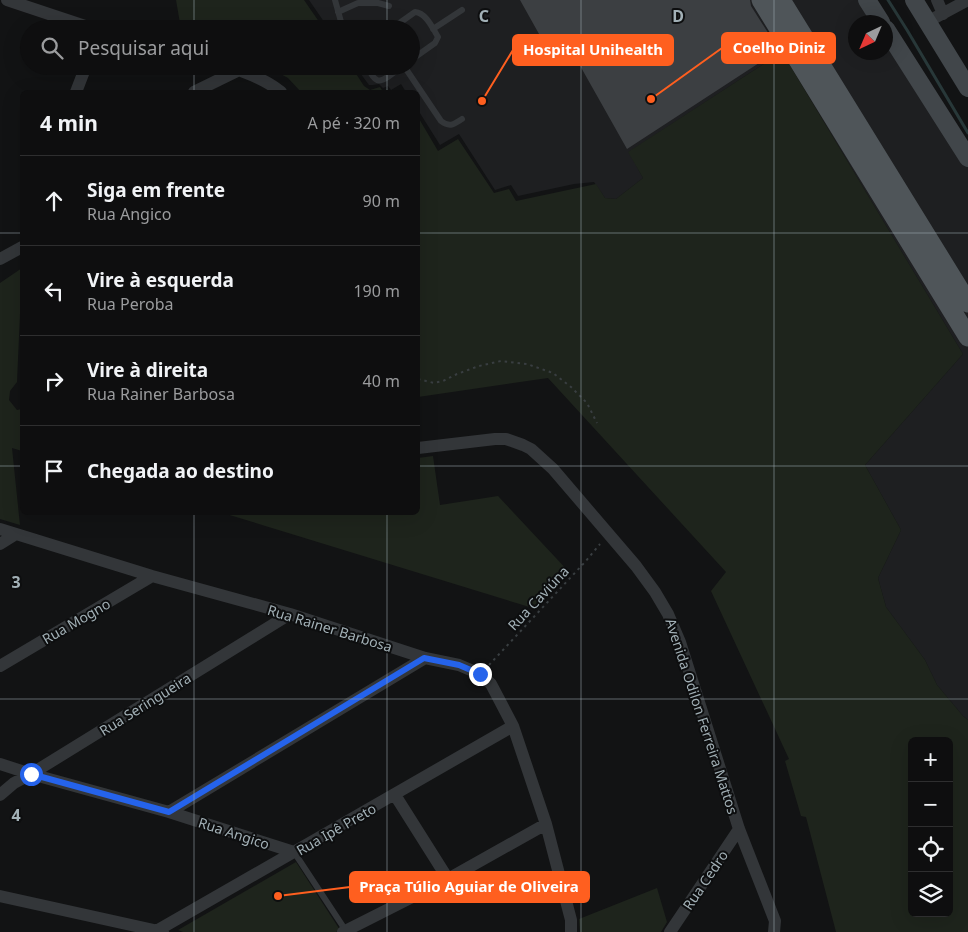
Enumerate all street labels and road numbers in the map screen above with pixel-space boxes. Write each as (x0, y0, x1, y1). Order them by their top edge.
street label: Rua Caviúna (503, 562, 573, 634)
street label: Rua Mogno (38, 594, 114, 648)
street label: Rua Rainer Barbosa (265, 600, 395, 656)
street label: Avenida Odilon Ferreira Mattos (661, 616, 743, 817)
street label: Rua Seringueira (96, 668, 194, 740)
street label: Rua Ipê Preto (293, 798, 379, 860)
street label: Rua Angico (196, 813, 272, 853)
street label: Rua Cedro (678, 846, 732, 914)

